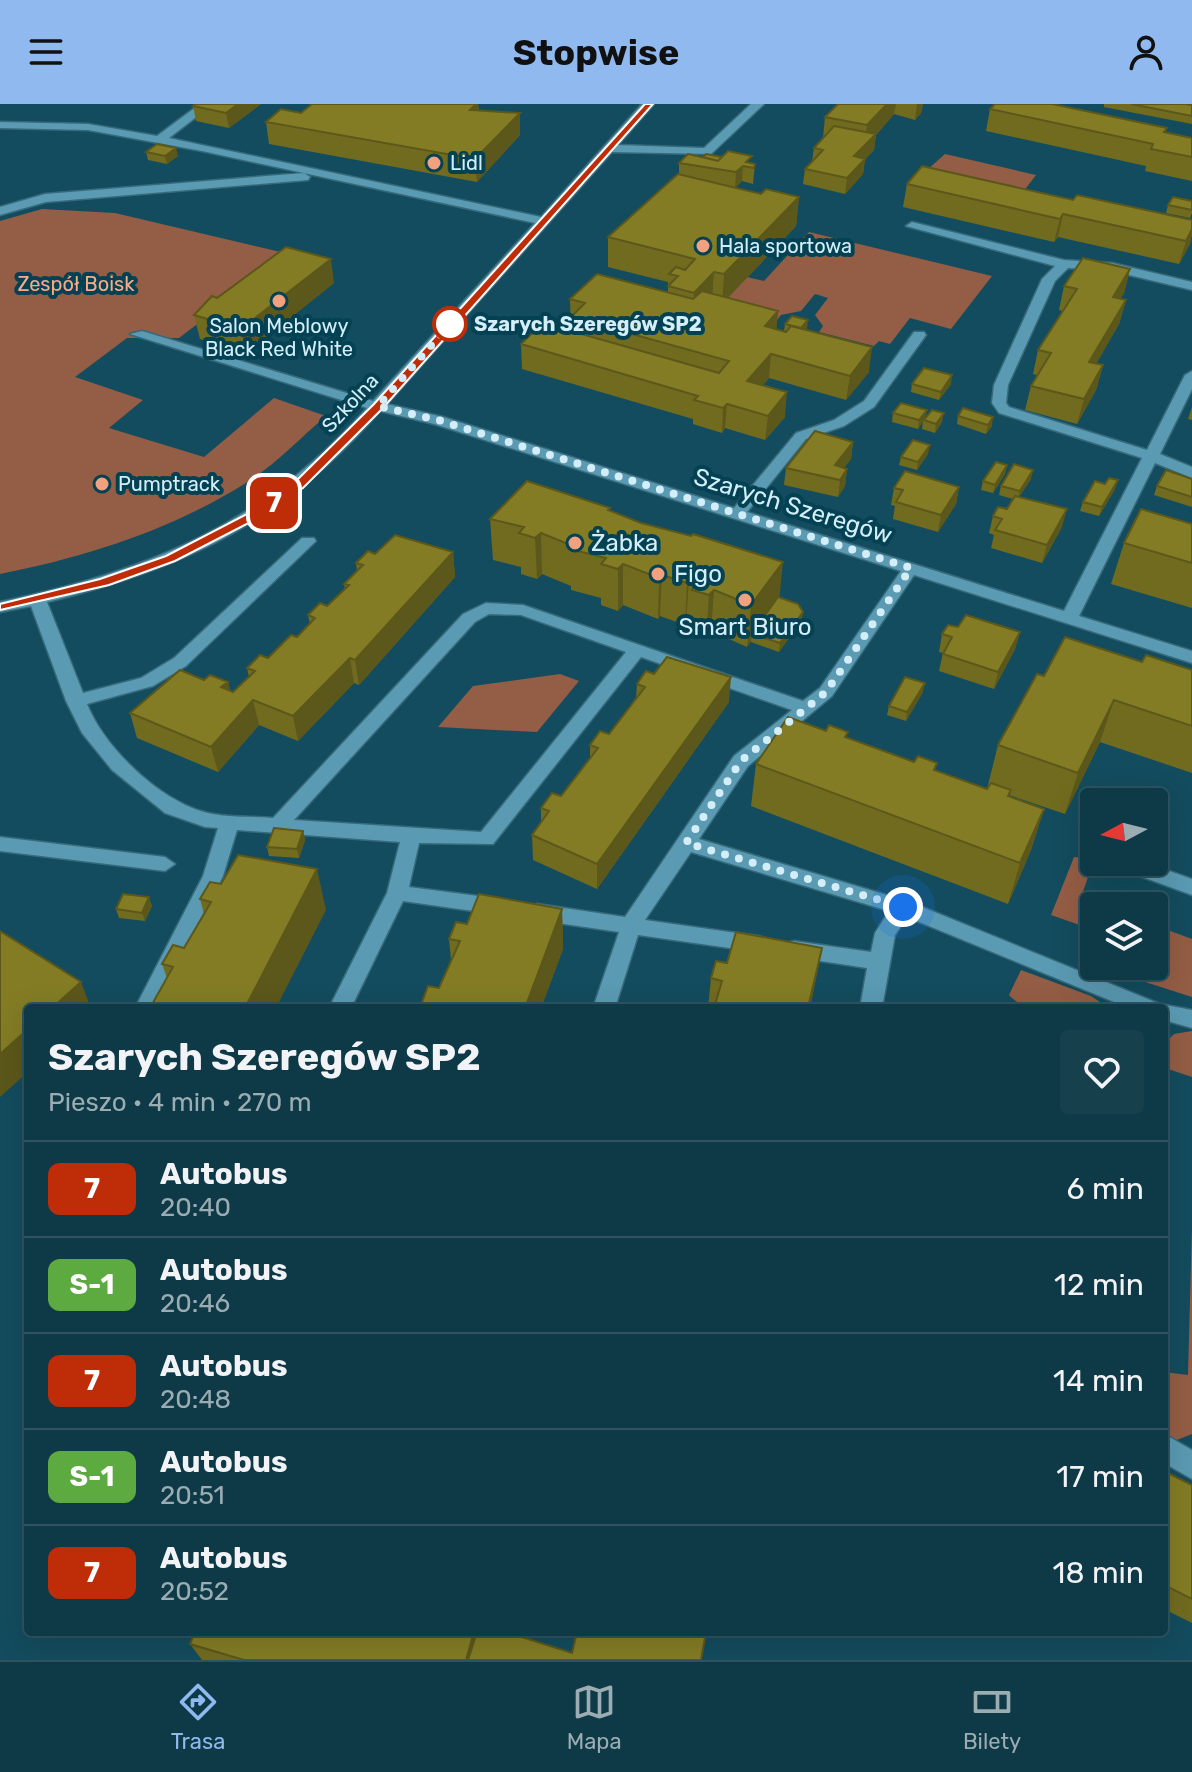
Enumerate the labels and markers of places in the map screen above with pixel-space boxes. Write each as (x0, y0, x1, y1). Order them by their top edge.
place label: Lidl (450, 151, 483, 175)
marker: Lidl (425, 154, 443, 172)
place label: Hala sportowa (719, 234, 852, 258)
marker: Hala sportowa (694, 237, 712, 255)
marker: Salon Meblowy Black Red White (270, 292, 288, 310)
marker: Szarych Szeregów SP2 (433, 307, 467, 341)
place label: Szarych Szeregów SP2 (474, 312, 702, 336)
place label: Salon Meblowy Black Red White (205, 314, 353, 361)
place label: Pumptrack (118, 472, 221, 496)
marker: Pumptrack (93, 475, 111, 493)
place label: Żabka (591, 529, 658, 557)
marker: Żabka (566, 534, 584, 552)
place label: Figo (674, 560, 722, 588)
marker: Figo (649, 565, 667, 583)
marker: Smart Biuro (736, 591, 754, 609)
place label: Smart Biuro (679, 613, 811, 641)

